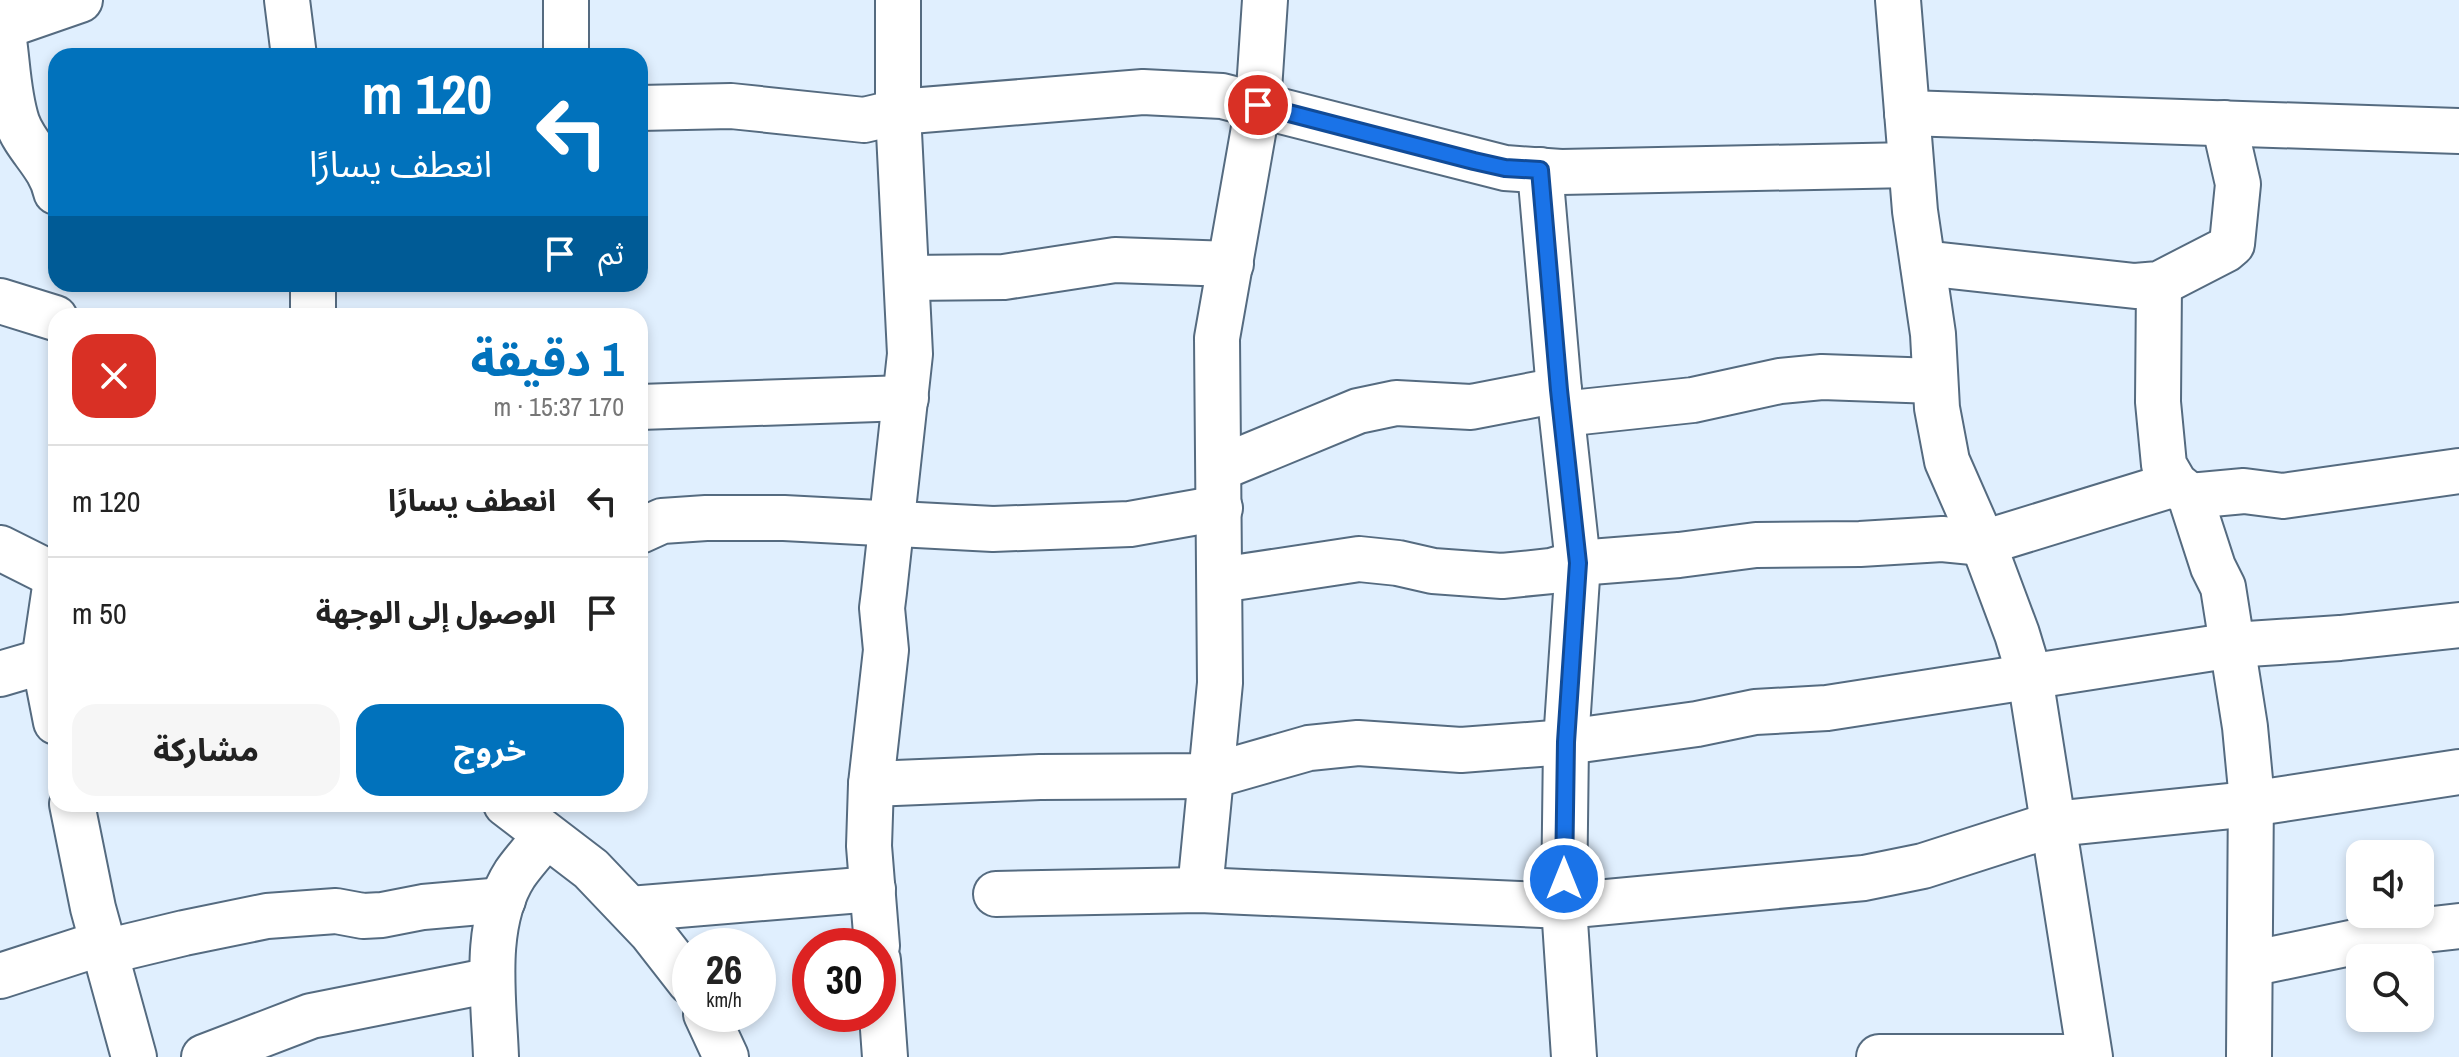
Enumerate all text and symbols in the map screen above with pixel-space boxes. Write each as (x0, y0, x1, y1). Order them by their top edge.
text: 120 m (362, 56, 492, 131)
pin (1224, 71, 1292, 139)
icon: left (520, 80, 624, 184)
icon: arrive (1236, 83, 1280, 127)
text: انعطف يسارًا (309, 140, 492, 188)
icon: arrive (538, 232, 582, 276)
text: ثم (598, 233, 624, 273)
text: 1 دقيقة (470, 326, 624, 391)
button: close (72, 334, 156, 418)
text: 170 m · 15:37 (494, 389, 624, 424)
icon: left (580, 479, 624, 523)
text: انعطف يسارًا (388, 480, 556, 520)
text: 120 m (72, 481, 140, 521)
icon: arrive (580, 591, 624, 635)
text: الوصول إلى الوجهة (316, 592, 556, 632)
text: 50 m (72, 593, 127, 633)
button: مشاركة (72, 704, 340, 796)
button: خروج (356, 704, 624, 796)
position arrow (1522, 837, 1606, 921)
map controls (2346, 840, 2434, 1032)
button: sound (2346, 840, 2434, 928)
speed limit sign: 30 (792, 928, 896, 1032)
text: 26 (706, 943, 742, 996)
button: search (2346, 944, 2434, 1032)
text: km/h (706, 986, 742, 1013)

